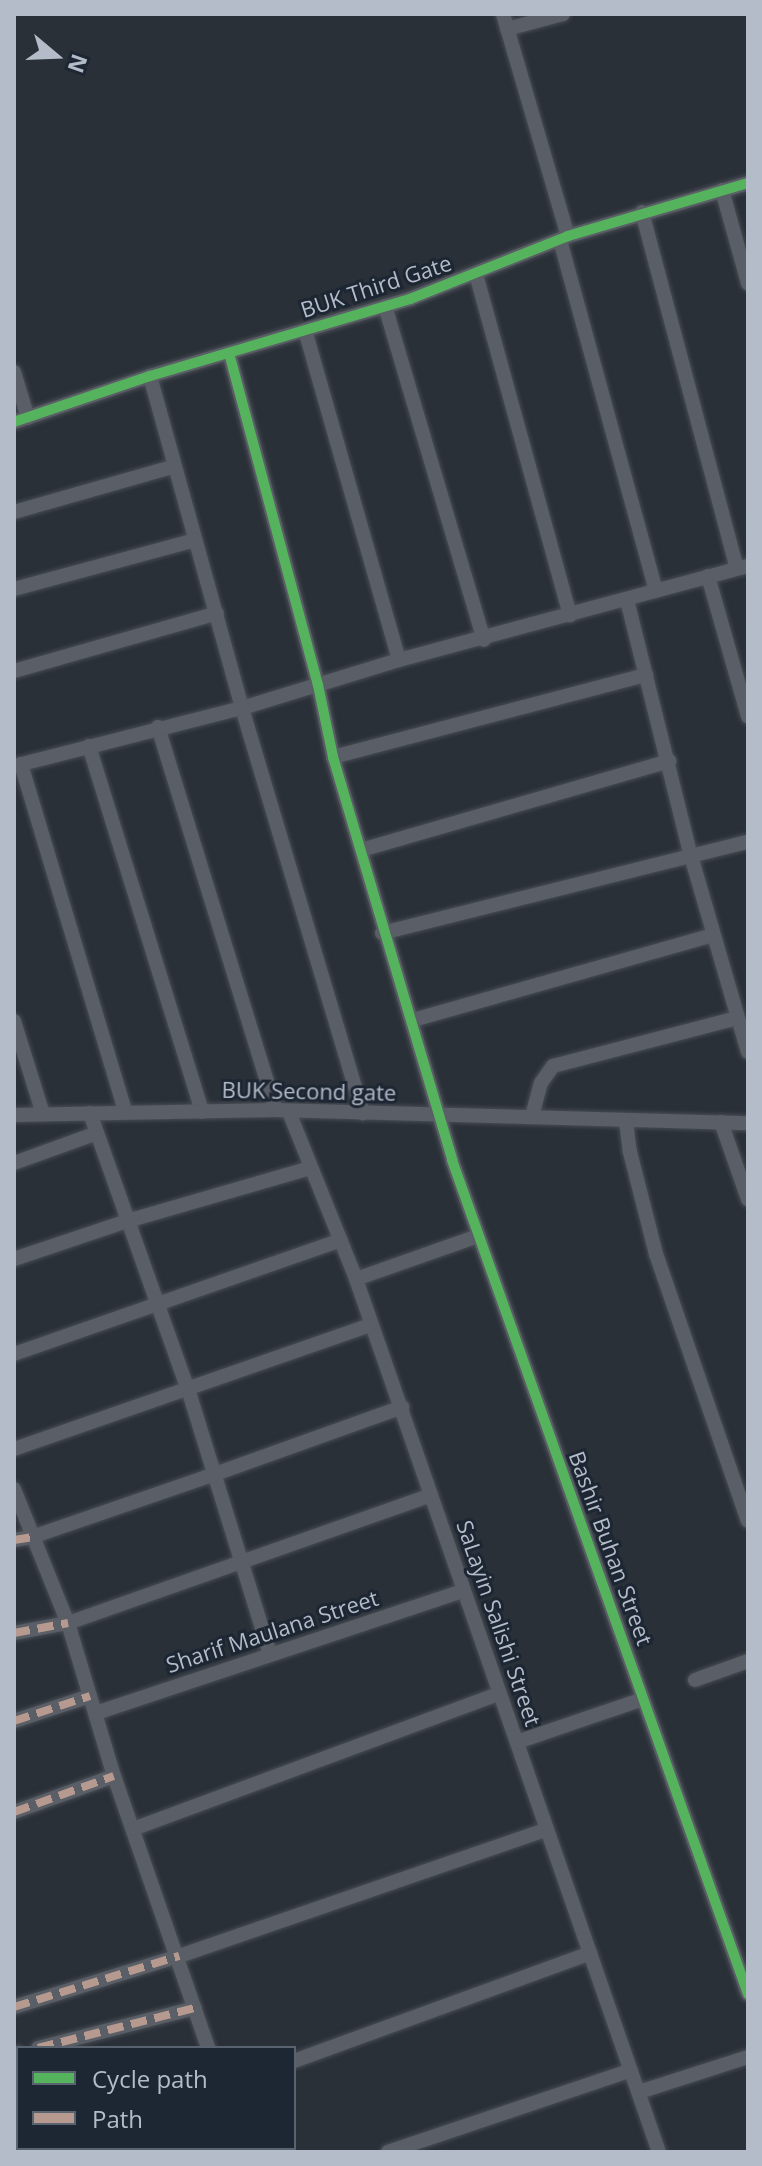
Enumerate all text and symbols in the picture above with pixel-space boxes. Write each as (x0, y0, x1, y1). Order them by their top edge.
north arrow (16, 16, 96, 96)
text: N (62, 50, 96, 77)
street label: BUK Third Gate (297, 249, 455, 323)
street label: BUK Second gate (221, 1076, 397, 1106)
street label: Bashir Buhan Street (564, 1447, 658, 1649)
street label: SaLayin Salishi Street (451, 1517, 547, 1729)
street label: Sharif Maulana Street (163, 1584, 381, 1678)
legend (16, 2046, 296, 2150)
text: Cycle path (92, 2062, 208, 2095)
text: Path (92, 2102, 143, 2135)

